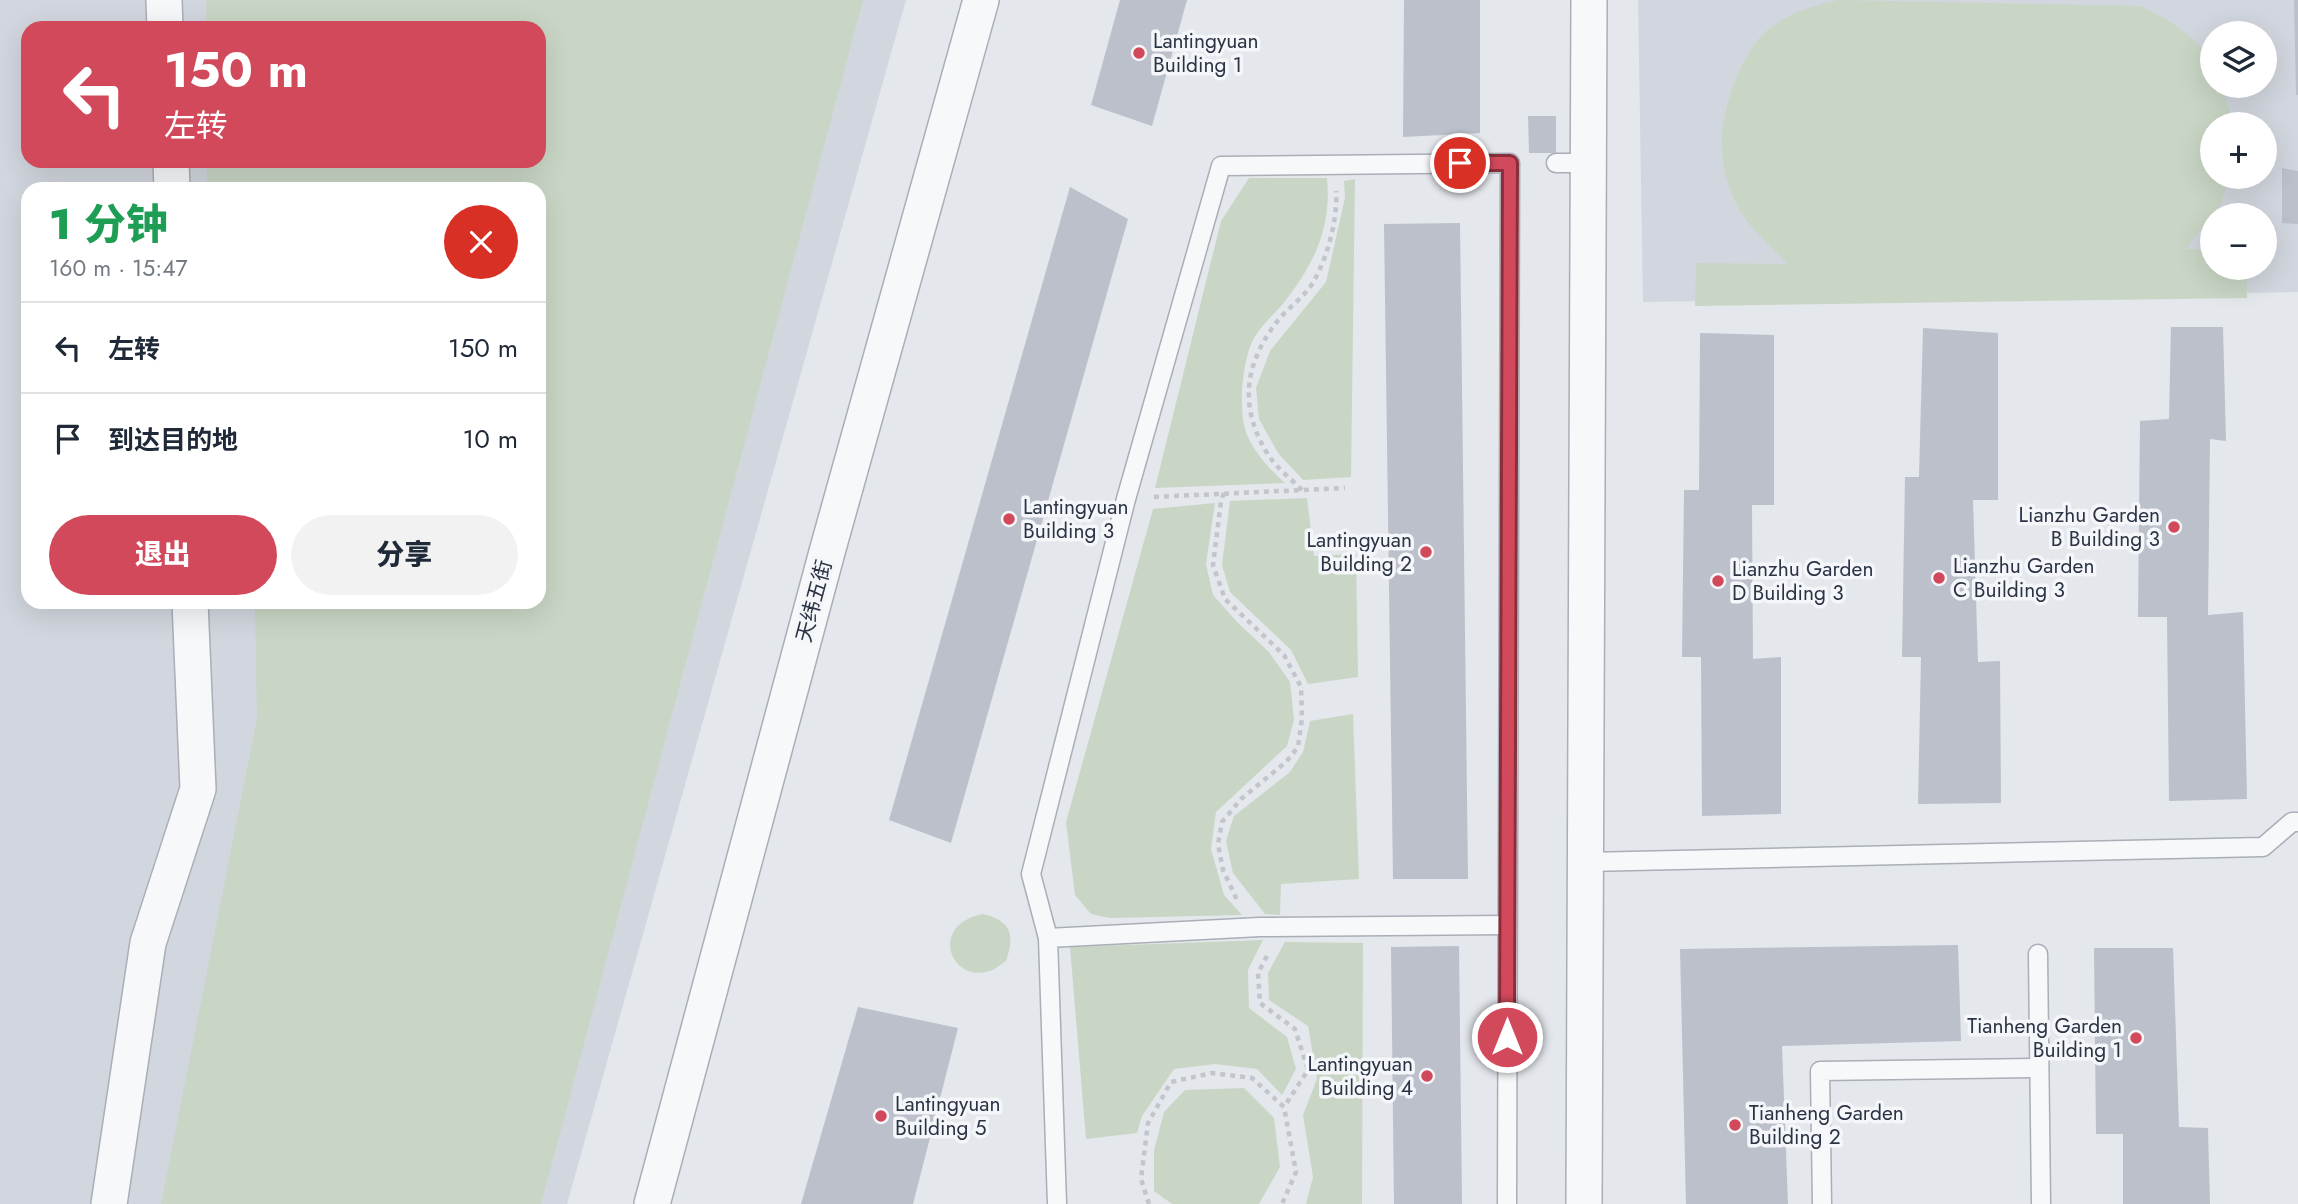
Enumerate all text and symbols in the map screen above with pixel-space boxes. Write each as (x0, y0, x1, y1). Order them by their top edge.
map controls (2200, 21, 2277, 280)
button: layers (2200, 21, 2277, 98)
place label: Lantingyuan Building 1 (1153, 26, 1258, 80)
text: 150 m (164, 35, 308, 105)
marker: Lantingyuan Building 1 (1131, 45, 1147, 61)
icon: left (49, 49, 140, 140)
text: 左转 (164, 103, 228, 149)
button: + (2200, 112, 2277, 189)
pin (1430, 133, 1490, 193)
icon: arrive (1441, 144, 1479, 182)
text: 1 分钟 (49, 194, 168, 255)
button: − (2200, 203, 2277, 280)
button: close (444, 205, 518, 279)
text: 160 m · 15:47 (49, 251, 188, 285)
icon: left (49, 329, 87, 367)
text: 150 m (448, 329, 518, 367)
text: 左转 (108, 330, 160, 368)
icon: arrive (49, 420, 87, 458)
text: 10 m (463, 420, 518, 458)
text: 到达目的地 (108, 421, 238, 459)
place label: Lantingyuan Building 3 (1023, 492, 1128, 546)
place label: Lianzhu Garden B Building 3 (2019, 500, 2160, 554)
marker: Lantingyuan Building 3 (1001, 511, 1017, 527)
button: 退出 (49, 515, 277, 595)
button: 分享 (291, 515, 518, 595)
marker: Lianzhu Garden B Building 3 (2166, 519, 2182, 535)
place label: Lantingyuan Building 2 (1307, 525, 1412, 579)
marker: Lantingyuan Building 2 (1418, 544, 1434, 560)
place label: Lianzhu Garden C Building 3 (1953, 551, 2094, 605)
place label: Lianzhu Garden D Building 3 (1732, 554, 1873, 608)
street label: 天纬五街 (789, 557, 839, 645)
marker: Lianzhu Garden C Building 3 (1931, 570, 1947, 586)
marker: Lianzhu Garden D Building 3 (1710, 573, 1726, 589)
position arrow (1470, 1000, 1544, 1074)
place label: Tianheng Garden Building 1 (1967, 1011, 2122, 1065)
marker: Tianheng Garden Building 1 (2128, 1030, 2144, 1046)
place label: Lantingyuan Building 4 (1308, 1049, 1413, 1103)
marker: Lantingyuan Building 4 (1419, 1068, 1435, 1084)
place label: Lantingyuan Building 5 (895, 1089, 1000, 1143)
place label: Tianheng Garden Building 2 (1749, 1098, 1904, 1152)
marker: Lantingyuan Building 5 (873, 1108, 889, 1124)
marker: Tianheng Garden Building 2 (1727, 1117, 1743, 1133)

